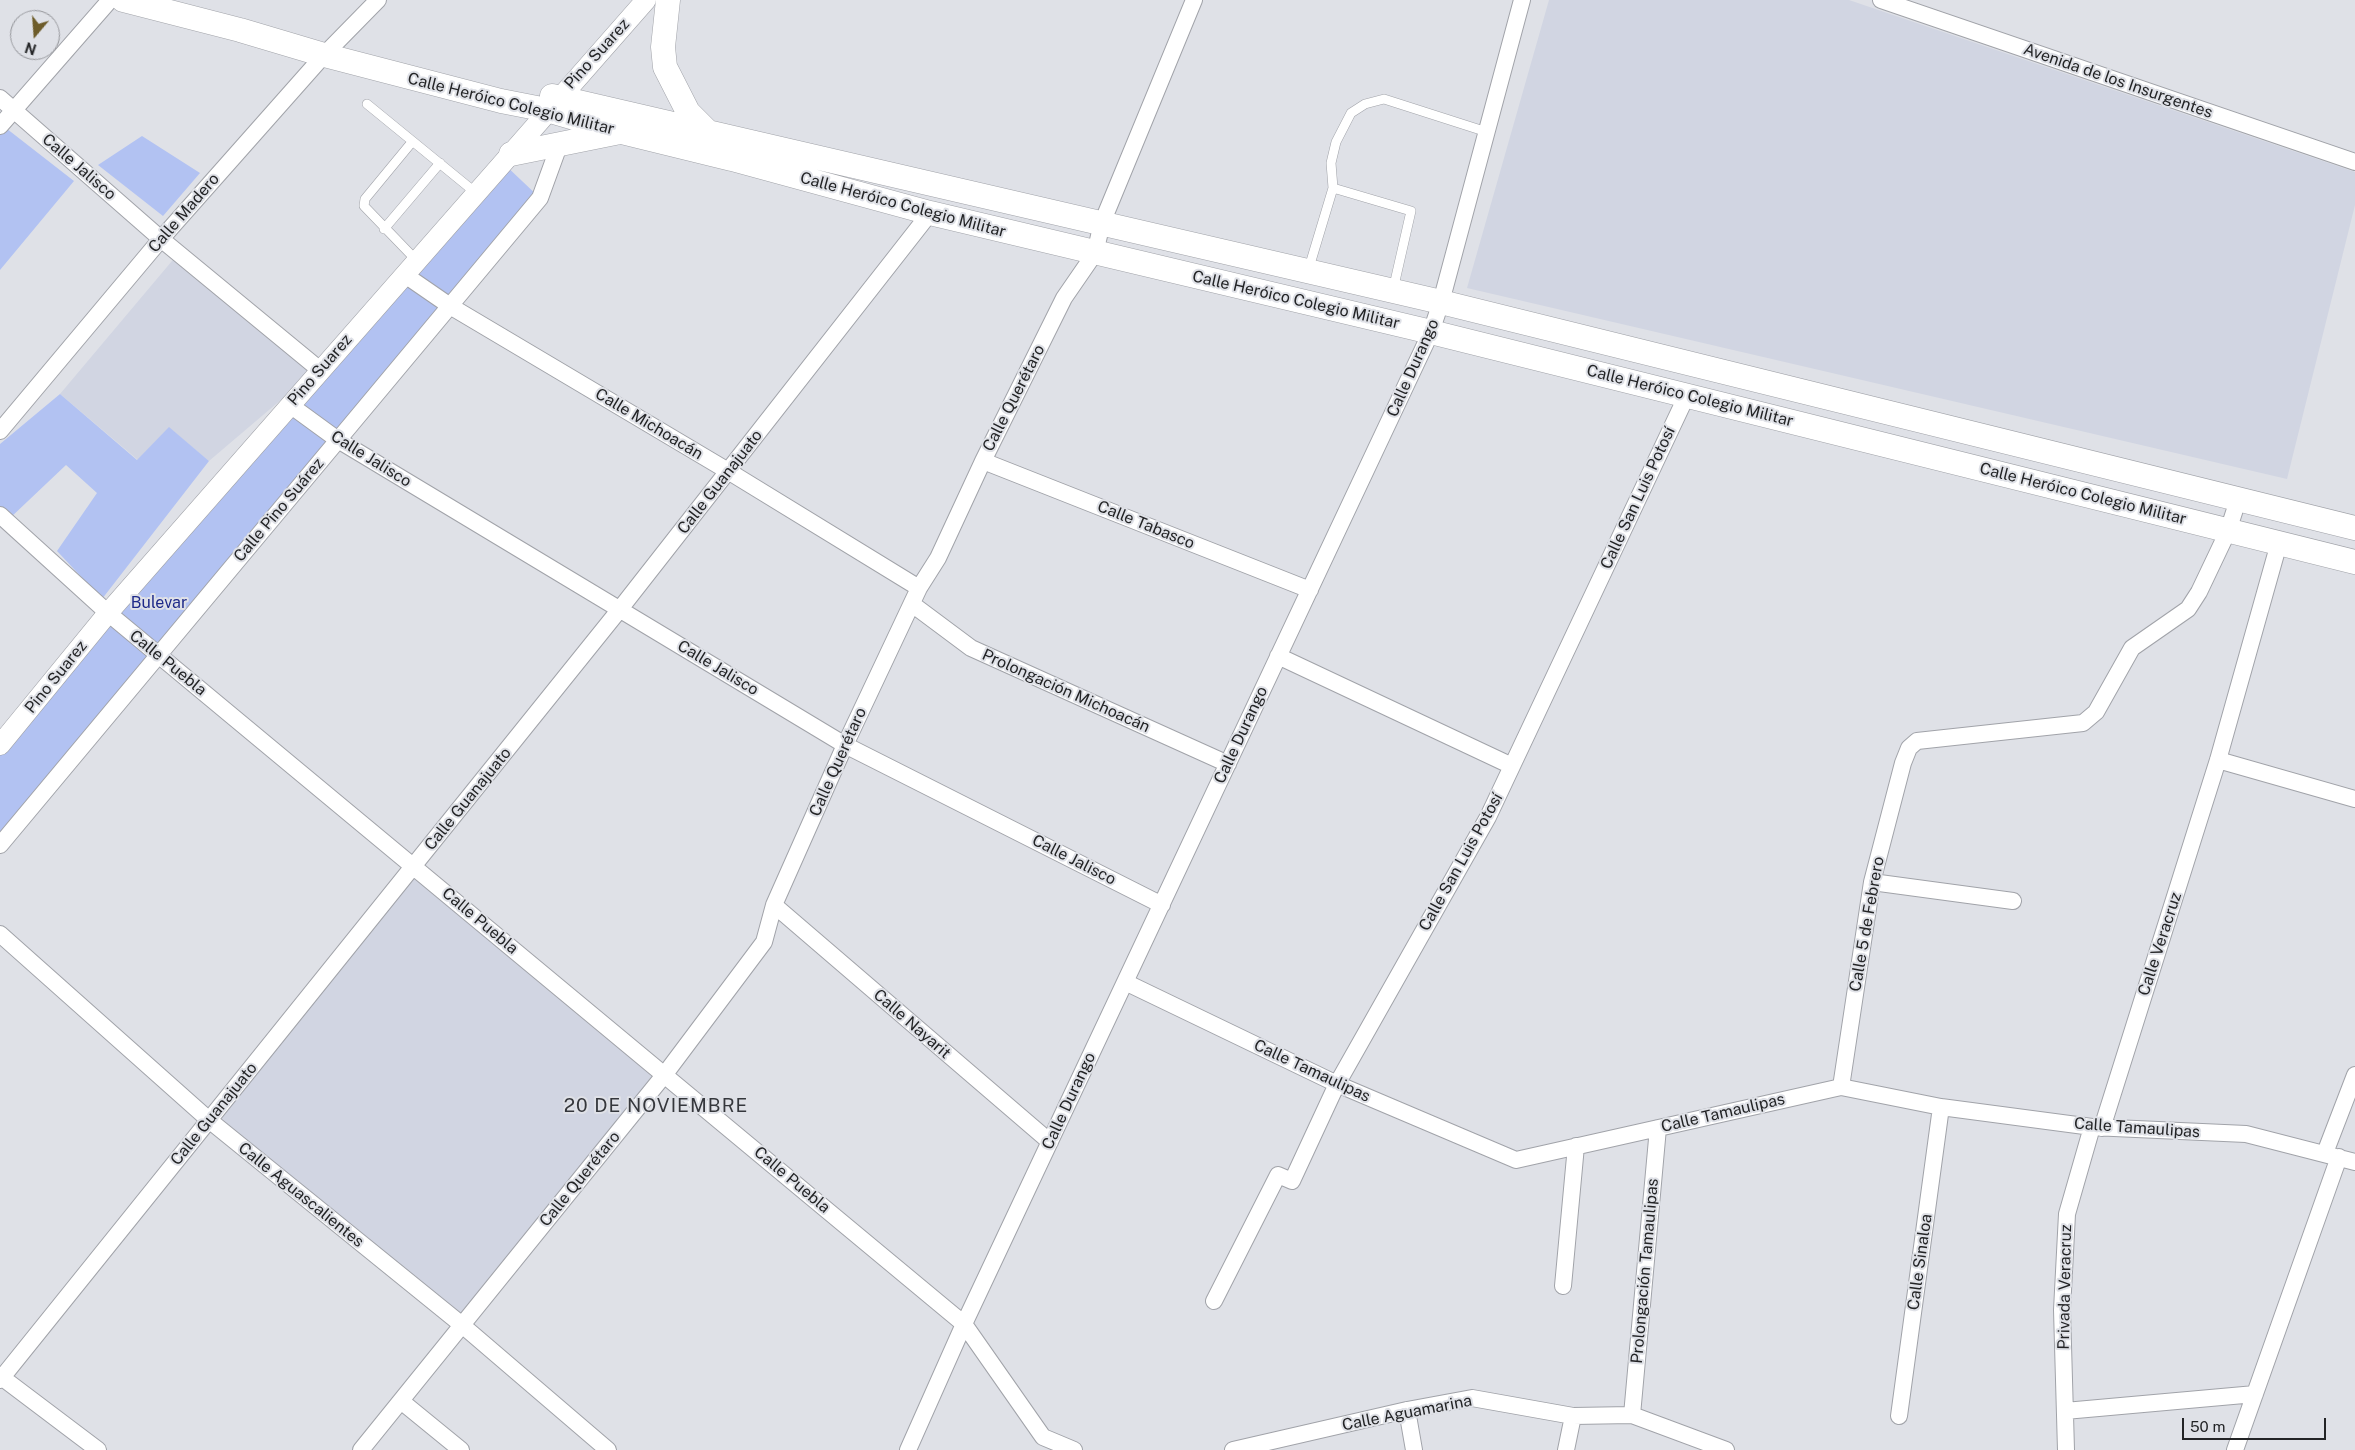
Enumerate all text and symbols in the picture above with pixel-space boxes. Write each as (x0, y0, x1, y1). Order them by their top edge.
north arrow (10, 10, 60, 60)
street label: Pino Suarez (560, 15, 634, 93)
text: N (23, 39, 38, 58)
street label: Avenida de los Insurgentes (2021, 40, 2215, 122)
street label: Calle Heróico Colegio Militar (406, 69, 616, 139)
street label: Calle Jalisco (38, 130, 120, 204)
street label: Calle Heróico Colegio Militar (798, 168, 1008, 242)
street label: Calle Madero (144, 170, 224, 256)
street label: Calle Heróico Colegio Militar (1190, 267, 1402, 333)
street label: Calle Durango (1383, 316, 1443, 420)
street label: Pino Suarez (284, 331, 356, 409)
street label: Calle Querétaro (979, 341, 1049, 455)
street label: Calle Heróico Colegio Militar (1585, 361, 1795, 431)
street label: Calle Michoacán (592, 384, 706, 464)
street label: Calle San Luis Potosí (1597, 424, 1679, 572)
street label: Calle Guanajuato (673, 426, 767, 538)
street label: Calle Jalisco (327, 427, 415, 491)
street label: Calle Pino Suárez (230, 454, 328, 566)
street label: Calle Heróico Colegio Militar (1978, 459, 2188, 529)
street label: Calle Tabasco (1095, 497, 1197, 553)
park label: Bulevar (131, 593, 187, 613)
street label: Calle Puebla (126, 626, 210, 700)
street label: Calle Jalisco (674, 636, 762, 700)
street label: Pino Suarez (21, 637, 91, 717)
street label: Prolongación Michoacán (979, 645, 1153, 737)
street label: Calle Durango (1210, 683, 1272, 787)
street label: Calle Querétaro (805, 705, 871, 819)
street label: Calle Guanajuato (421, 744, 515, 854)
street label: Calle San Luis Potosí (1415, 790, 1507, 934)
street label: Calle Jalisco (1029, 831, 1119, 889)
street label: Calle 5 de Febrero (1846, 855, 1888, 993)
street label: Calle Puebla (438, 884, 522, 958)
street label: Calle Veracruz (2134, 890, 2186, 998)
street label: Calle Nayarit (869, 985, 955, 1063)
street label: Calle Tamaulipas (1251, 1036, 1373, 1106)
street label: Calle Durango (1038, 1049, 1100, 1153)
street label: Calle Guanajuato (167, 1059, 261, 1169)
street label: Calle Tamaulipas (1659, 1089, 1787, 1137)
district label: 20 DE NOVIEMBRE (562, 1095, 750, 1117)
street label: Calle Tamaulipas (2073, 1114, 2201, 1142)
street label: Calle Querétaro (536, 1127, 624, 1231)
street label: Calle Aguascalientes (234, 1138, 368, 1252)
street label: Calle Puebla (750, 1143, 834, 1217)
street label: Prolongación Tamaulipas (1627, 1178, 1663, 1364)
street label: Calle Sinaloa (1904, 1213, 1936, 1311)
street label: Privada Veracruz (2054, 1224, 2076, 1350)
street label: Calle Aguamarina (1341, 1391, 1473, 1435)
scale bar (2185, 1408, 2329, 1440)
text: 50 m (2190, 1418, 2225, 1435)

